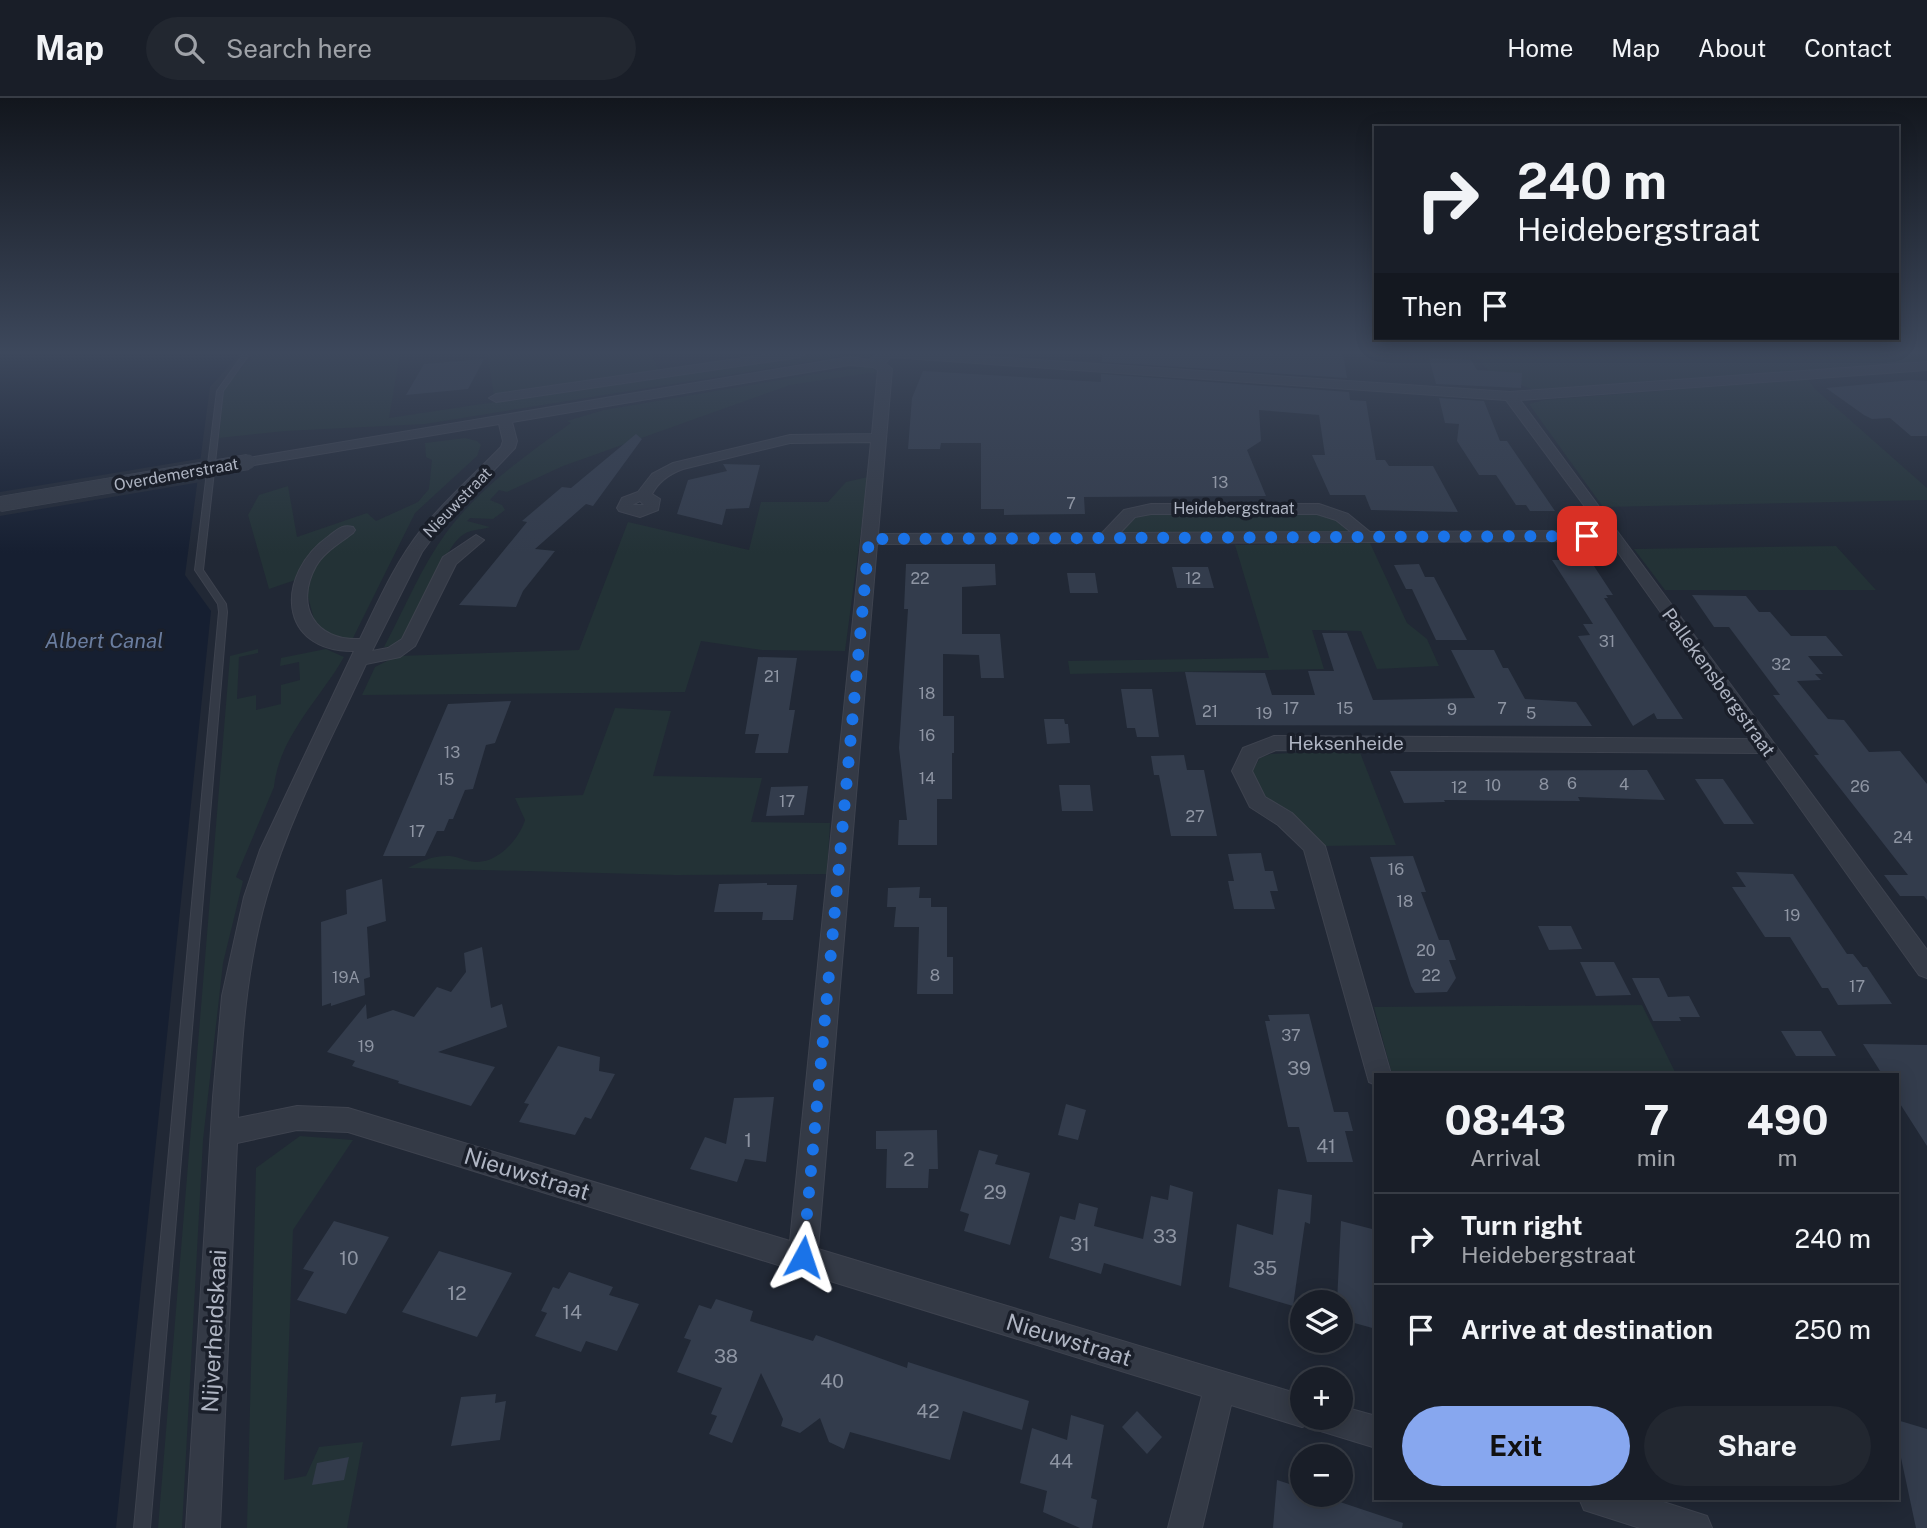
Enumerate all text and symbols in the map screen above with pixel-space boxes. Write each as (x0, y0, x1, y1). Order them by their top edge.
search box (146, 17, 636, 80)
text: Map (35, 29, 104, 67)
icon: search (170, 29, 208, 67)
text: Search here (226, 33, 372, 64)
text: Home (1507, 34, 1573, 62)
text: Map (1611, 34, 1660, 62)
text: About (1698, 34, 1766, 62)
text: Contact (1804, 34, 1892, 62)
text: 240 m (1517, 152, 1667, 210)
icon: right (1402, 154, 1493, 245)
text: Heidebergstraat (1517, 211, 1760, 248)
icon: arrive (1476, 287, 1514, 325)
text: Then (1402, 291, 1462, 322)
street label: Overdemerstraat (112, 454, 240, 495)
street label: Nieuwstraat (419, 463, 496, 541)
house number: 13 (1212, 473, 1228, 492)
house number: 7 (1066, 494, 1076, 513)
street label: Heidebergstraat (1173, 499, 1295, 518)
pin (1557, 506, 1617, 566)
icon: arrive (1568, 517, 1606, 555)
house number: 22 (910, 569, 930, 588)
house number: 12 (1185, 569, 1201, 588)
street label: Pallekensbergstraat (1658, 604, 1780, 760)
water label: Albert Canal (45, 628, 163, 653)
house number: 31 (1599, 632, 1615, 651)
house number: 32 (1771, 655, 1791, 674)
house number: 21 (764, 667, 780, 686)
house number: 18 (919, 684, 935, 703)
house number: 17 (1283, 699, 1299, 718)
house number: 15 (1337, 699, 1353, 718)
house number: 7 (1497, 699, 1507, 718)
house number: 9 (1447, 700, 1457, 719)
house number: 21 (1202, 702, 1218, 721)
house number: 19 (1256, 704, 1272, 723)
house number: 5 (1526, 704, 1536, 723)
house number: 16 (919, 726, 935, 745)
street label: Heksenheide (1288, 732, 1404, 754)
house number: 13 (444, 743, 460, 762)
house number: 14 (919, 769, 935, 788)
house number: 15 (438, 770, 454, 789)
house number: 6 (1567, 774, 1577, 793)
house number: 8 (1539, 775, 1549, 794)
house number: 4 (1619, 775, 1629, 794)
house number: 10 (1485, 776, 1501, 795)
house number: 26 (1850, 777, 1870, 796)
house number: 12 (1451, 778, 1467, 797)
house number: 17 (779, 792, 795, 811)
house number: 27 (1185, 807, 1205, 826)
house number: 17 (409, 822, 425, 841)
house number: 24 (1893, 828, 1913, 847)
house number: 16 (1388, 860, 1404, 879)
house number: 18 (1397, 892, 1413, 911)
house number: 19 (1784, 906, 1800, 925)
house number: 20 (1416, 941, 1436, 960)
house number: 8 (930, 966, 940, 985)
house number: 22 (1421, 966, 1441, 985)
house number: 19A (332, 968, 360, 987)
house number: 17 (1849, 977, 1865, 996)
house number: 37 (1281, 1026, 1301, 1045)
house number: 19 (358, 1037, 374, 1056)
house number: 39 (1287, 1057, 1311, 1079)
text: 08:43 (1445, 1095, 1566, 1144)
text: 7 (1643, 1095, 1669, 1144)
text: 490 (1746, 1095, 1828, 1144)
house number: 1 (744, 1129, 752, 1151)
house number: 41 (1316, 1135, 1336, 1157)
street label: Nieuwstraat (461, 1142, 593, 1205)
text: Arrival (1470, 1144, 1541, 1171)
text: min (1637, 1144, 1676, 1171)
text: m (1777, 1144, 1797, 1171)
house number: 2 (903, 1148, 915, 1170)
house number: 29 (983, 1181, 1007, 1203)
text: Turn right (1461, 1210, 1583, 1241)
position arrow (766, 1220, 840, 1294)
icon: right (1402, 1220, 1440, 1258)
text: 240 m (1794, 1223, 1871, 1254)
house number: 33 (1153, 1225, 1177, 1247)
house number: 31 (1070, 1233, 1090, 1255)
text: Heidebergstraat (1461, 1241, 1636, 1268)
house number: 10 (339, 1247, 359, 1269)
street label: Nijverheidskaai (196, 1249, 231, 1413)
house number: 35 (1253, 1257, 1277, 1279)
house number: 12 (447, 1282, 467, 1304)
map controls (1290, 1290, 1353, 1507)
button: layers (1290, 1290, 1353, 1353)
house number: 14 (562, 1301, 582, 1323)
street label: Nieuwstraat (1003, 1308, 1135, 1371)
icon: arrive (1402, 1311, 1440, 1349)
text: Arrive at destination (1461, 1314, 1713, 1345)
text: 250 m (1794, 1314, 1871, 1345)
house number: 38 (714, 1345, 738, 1367)
button: + (1290, 1367, 1353, 1430)
house number: 40 (820, 1370, 844, 1392)
house number: 42 (916, 1400, 940, 1422)
button: Exit (1402, 1406, 1630, 1486)
button: Share (1644, 1406, 1871, 1486)
button: − (1290, 1444, 1353, 1507)
house number: 44 (1049, 1450, 1073, 1472)

